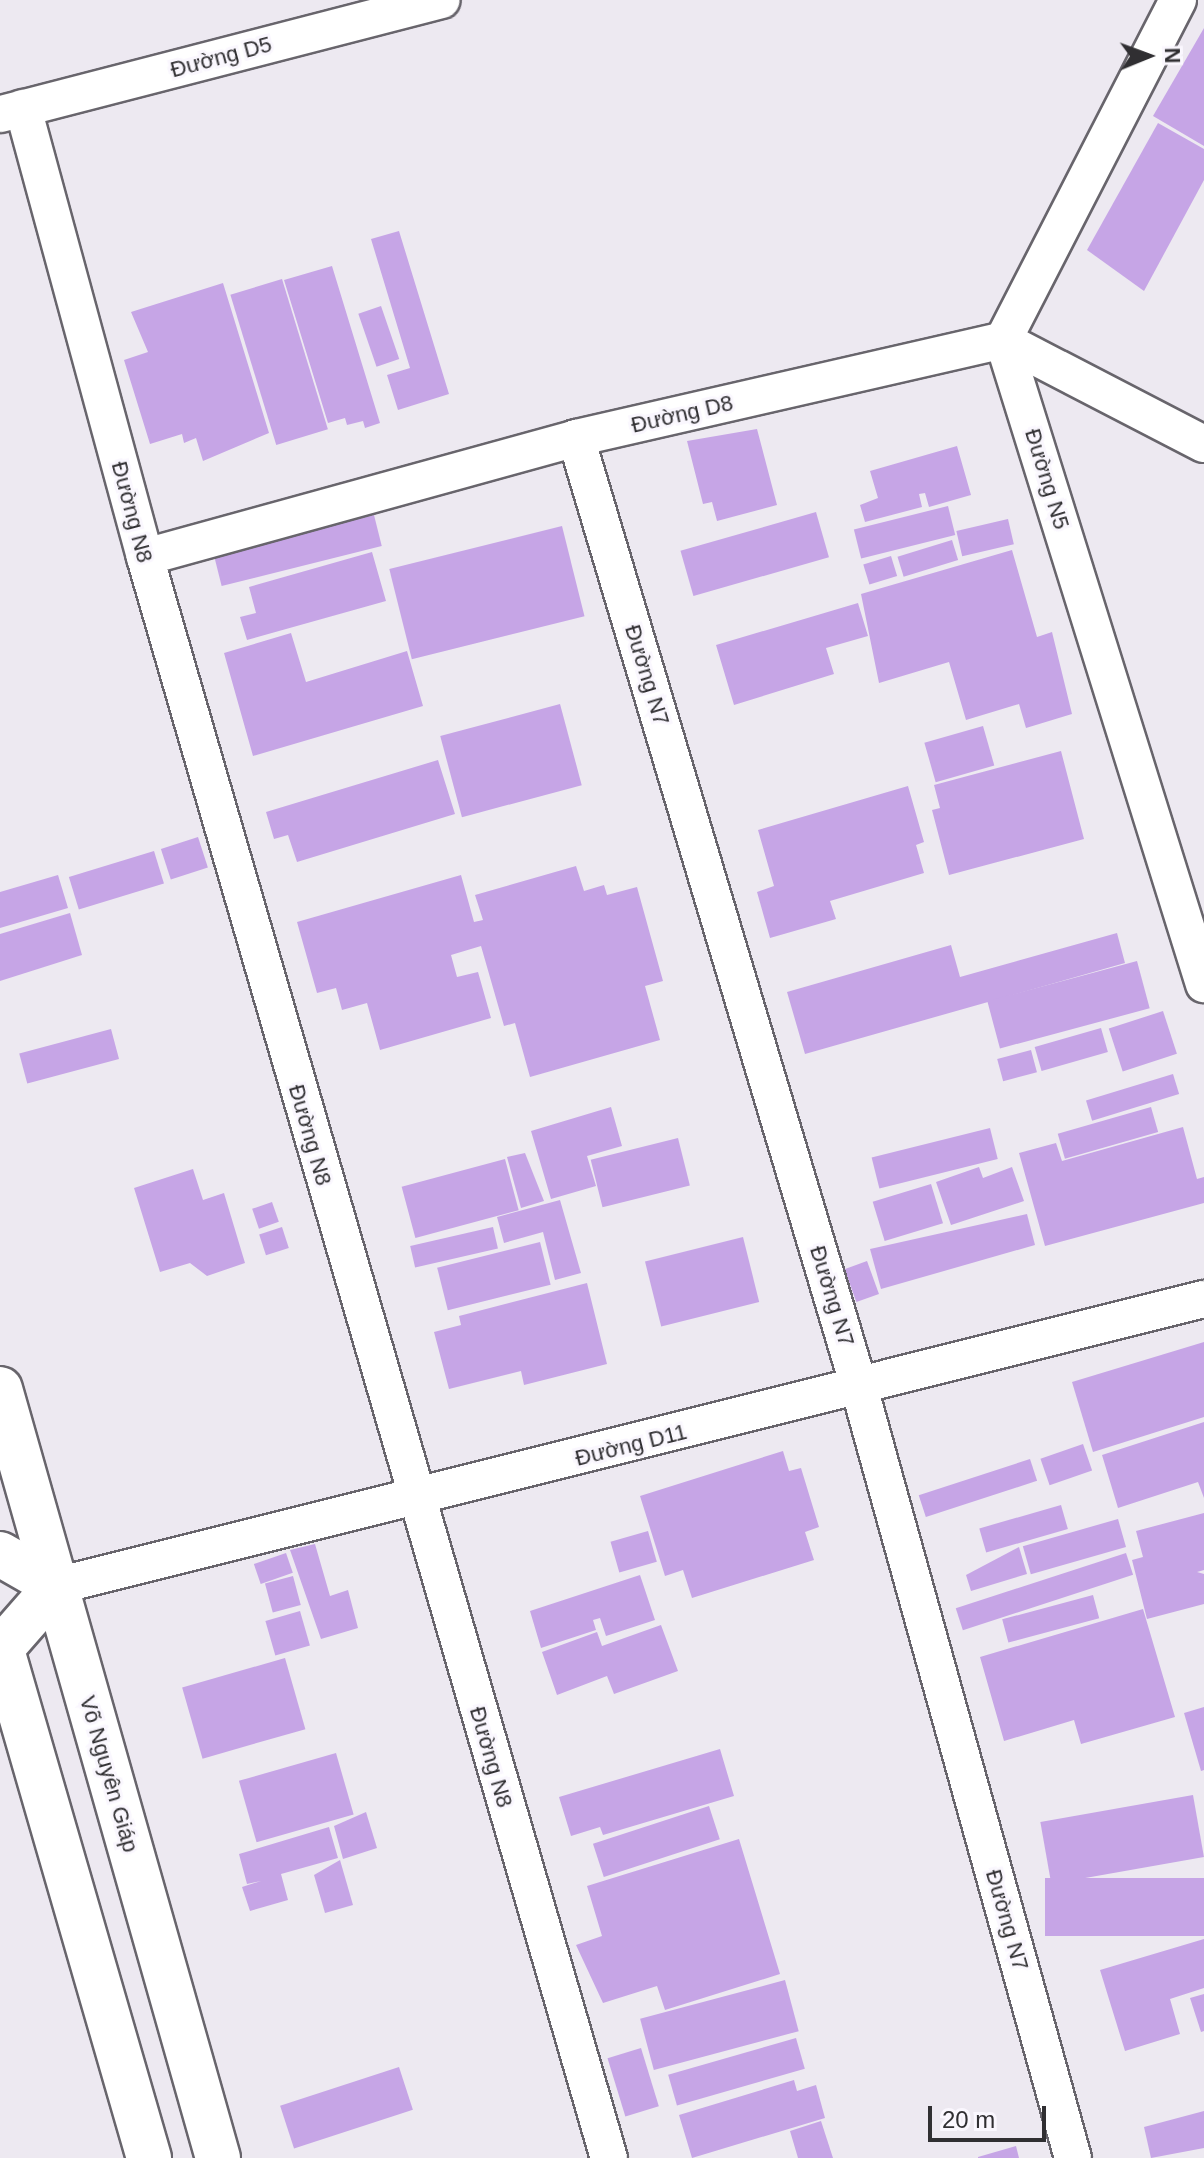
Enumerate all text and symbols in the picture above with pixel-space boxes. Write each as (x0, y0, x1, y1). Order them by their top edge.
north arrow (1108, 16, 1188, 96)
street label: Đường D5 (167, 31, 275, 83)
text: N (1160, 47, 1185, 64)
street label: Đường D8 (628, 389, 736, 439)
street label: Đường N5 (1019, 426, 1075, 532)
street label: Đường N8 (106, 458, 158, 566)
street label: Đường N7 (619, 622, 675, 728)
street label: Đường N8 (283, 1081, 337, 1189)
street label: Đường N7 (804, 1243, 860, 1349)
street label: Đường D11 (572, 1418, 690, 1472)
street label: Võ Nguyên Giáp (74, 1693, 144, 1855)
street label: Đường N8 (464, 1703, 518, 1811)
street label: Đường N7 (980, 1866, 1034, 1974)
scale bar (932, 2090, 1050, 2140)
text: 20 m (942, 2106, 995, 2133)

